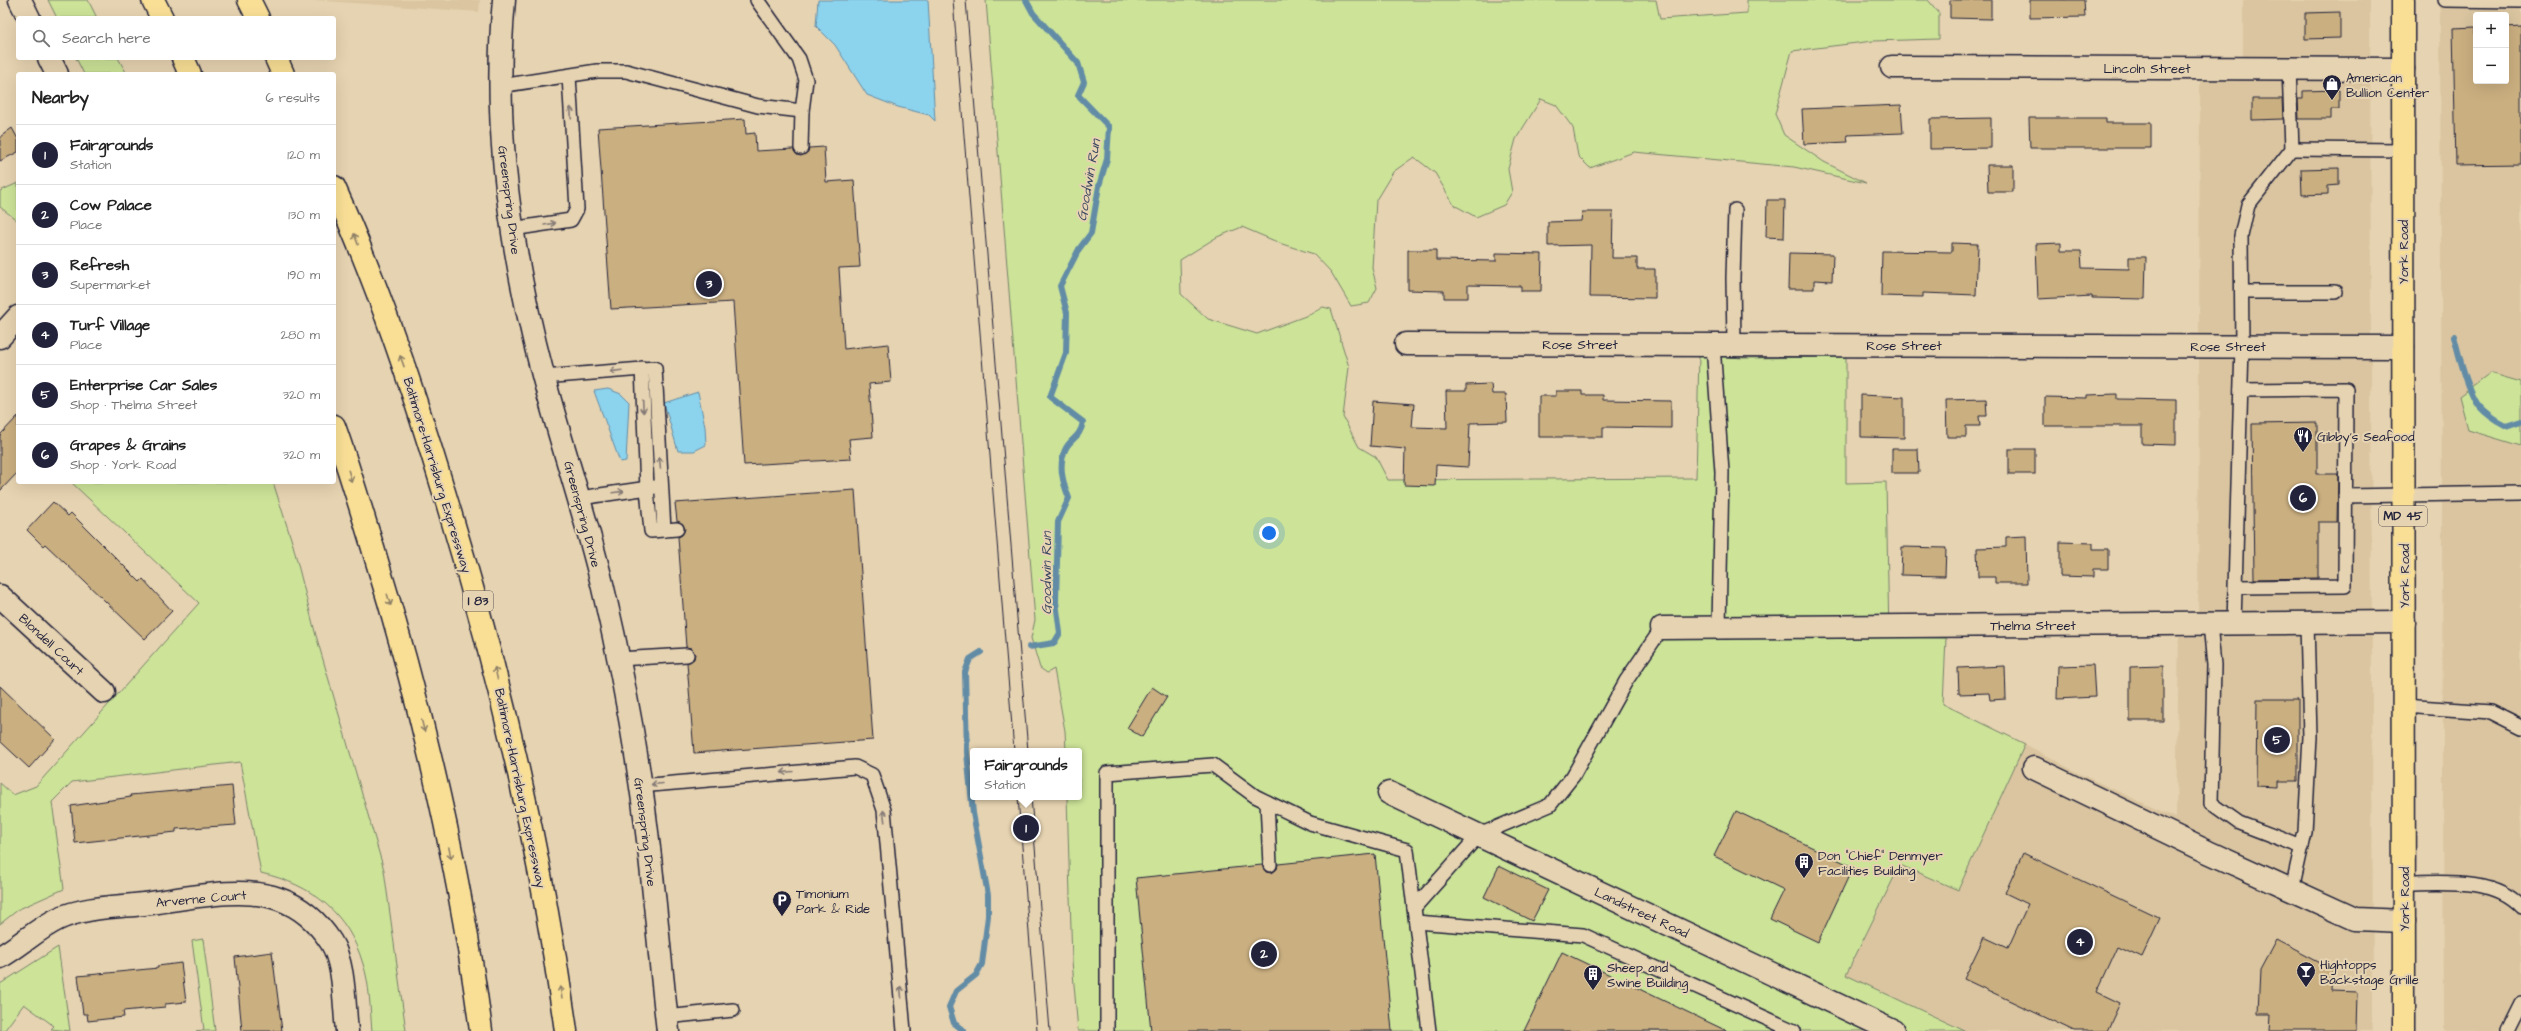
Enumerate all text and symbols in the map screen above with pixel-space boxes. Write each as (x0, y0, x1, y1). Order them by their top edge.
map controls (2473, 12, 2509, 84)
button: + (2473, 12, 2509, 48)
search box (16, 16, 336, 60)
icon: search (30, 27, 52, 49)
text: Search here (62, 28, 151, 49)
button: − (2473, 48, 2509, 84)
street label: Lincoln Street (2104, 60, 2191, 78)
place label: American Bullion Center (2346, 69, 2429, 102)
shop icon: American Bullion Center (2321, 73, 2343, 101)
text: Nearby (32, 86, 89, 110)
text: 6 results (265, 89, 320, 107)
one-way arrow (568, 107, 575, 120)
text: Fairgrounds (70, 135, 153, 156)
water label: Goodwin Run (1072, 137, 1106, 223)
street label: Greenspring Drive (492, 145, 525, 256)
text: 1 (44, 146, 46, 164)
text: 120 m (287, 146, 320, 164)
text: Station (70, 156, 111, 174)
text: Cow Palace (70, 195, 152, 216)
text: 2 (41, 206, 49, 224)
text: 130 m (288, 206, 320, 224)
text: Place (70, 216, 102, 234)
one-way arrow (544, 219, 557, 227)
street label: York Road (2395, 219, 2413, 284)
one-way arrow (352, 234, 360, 246)
text: Refresh (70, 255, 129, 276)
text: 3 (42, 266, 48, 284)
text: 190 m (287, 266, 320, 284)
pin: 3 (696, 269, 722, 299)
text: Supermarket (70, 276, 151, 294)
text: Turf Village (70, 315, 150, 336)
text: 4 (41, 326, 49, 344)
text: 280 m (281, 326, 320, 344)
text: Place (70, 336, 102, 354)
street label: Rose Street (1542, 336, 1618, 354)
street label: Rose Street (1866, 337, 1942, 355)
street label: Rose Street (2190, 338, 2266, 356)
one-way arrow (397, 356, 405, 368)
one-way arrow (610, 367, 623, 375)
text: Enterprise Car Sales (70, 375, 217, 396)
street label: Baltimore-Harrisburg Expressway (398, 375, 475, 576)
text: 5 (40, 386, 50, 404)
text: 320 m (282, 386, 320, 404)
text: Shop · Thelma Street (70, 396, 197, 414)
one-way arrow (640, 400, 647, 413)
restaurant icon: Gibby’s Seafood (2292, 425, 2314, 453)
place label: Gibby’s Seafood (2317, 428, 2415, 447)
text: Grapes & Grains (70, 435, 186, 456)
text: 6 (41, 446, 49, 464)
text: 320 m (282, 446, 320, 464)
text: Shop · York Road (70, 456, 176, 474)
one-way arrow (657, 457, 664, 470)
street label: Greenspring Drive (558, 459, 605, 570)
one-way arrow (347, 470, 355, 482)
pin: 6 (2290, 483, 2316, 513)
one-way arrow (611, 488, 624, 496)
road number: MD 45 (2379, 506, 2427, 526)
your location (1259, 523, 1279, 543)
water label: Goodwin Run (1037, 531, 1057, 614)
street label: York Road (2396, 543, 2414, 608)
road number: I 83 (463, 591, 493, 611)
one-way arrow (386, 594, 393, 607)
street label: Blondell Court (15, 610, 89, 680)
street label: Thelma Street (1990, 617, 2077, 635)
one-way arrow (492, 667, 500, 680)
street label: Baltimore-Harrisburg Expressway (489, 687, 550, 890)
one-way arrow (419, 719, 427, 732)
pin: 5 (2264, 725, 2290, 755)
popup (970, 748, 1082, 800)
text: Fairgrounds (984, 755, 1068, 776)
one-way arrow (781, 768, 794, 776)
text: Station (984, 776, 1026, 794)
street label: Greenspring Drive (628, 777, 661, 888)
one-way arrow (651, 780, 664, 788)
one-way arrow (881, 810, 888, 823)
pin: 1 (1013, 813, 1039, 843)
one-way arrow (447, 846, 455, 859)
place label: Don "Chief" Denmyer Facilities Building (1818, 847, 1943, 881)
building icon: Don "Chief" Denmyer Facilities Building (1793, 851, 1815, 879)
street label: York Road (2396, 866, 2414, 931)
street label: Landstreet Road (1591, 883, 1692, 943)
place label: Timonium Park & Ride (796, 885, 870, 918)
street label: Arverne Court (155, 886, 248, 912)
parking icon: Timonium Park & Ride (771, 889, 793, 917)
pin: 4 (2067, 927, 2093, 957)
pin: 2 (1251, 939, 1277, 969)
place label: Hightopps Backstage Grille (2320, 956, 2419, 990)
place label: Sheep and Swine Building (1607, 959, 1689, 993)
bar icon: Hightopps Backstage Grille (2295, 960, 2317, 988)
building icon: Sheep and Swine Building (1582, 963, 1604, 991)
one-way arrow (557, 986, 565, 999)
one-way arrow (897, 986, 904, 999)

